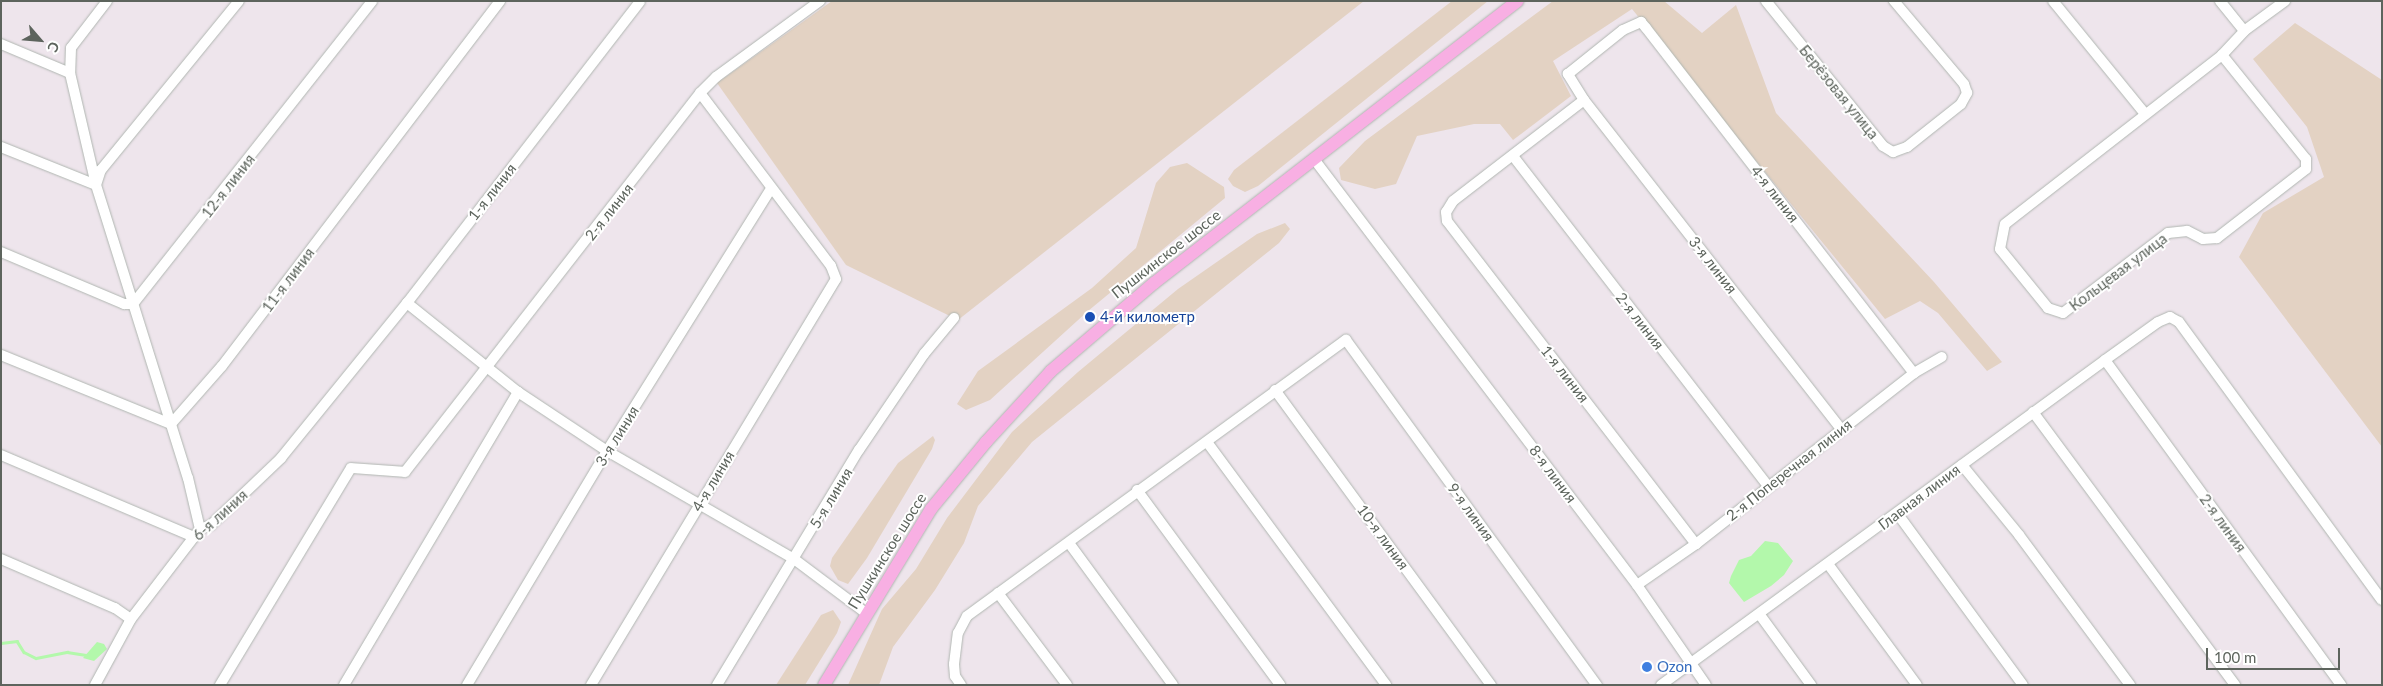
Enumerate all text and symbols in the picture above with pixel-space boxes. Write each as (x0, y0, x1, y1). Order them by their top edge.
north arrow (15, 15, 65, 65)
text: С (44, 39, 63, 55)
street label: Берёзовая улица (1796, 41, 1882, 143)
street label: 12-я линия (197, 150, 259, 222)
street label: 1-я линия (464, 160, 520, 224)
street label: 4-я линия (1747, 162, 1803, 226)
street label: 2-я линия (581, 180, 637, 244)
street label: Пушкинское шоссе (1108, 206, 1224, 302)
street label: Кольцевая улица (2066, 229, 2170, 315)
street label: 3-я линия (1685, 233, 1741, 297)
street label: 11-я линия (258, 244, 318, 316)
street label: 2-я линия (1612, 289, 1668, 353)
place label: 4-й километр (1100, 308, 1195, 326)
marker: 4-й километр (1084, 311, 1096, 323)
street label: 1-я линия (1537, 342, 1593, 406)
street label: 3-я линия (592, 403, 642, 469)
street label: 2-я Поперечная линия (1723, 415, 1855, 525)
street label: 8-я линия (1526, 442, 1580, 506)
street label: 4-я линия (688, 447, 738, 515)
street label: Главная линия (1875, 460, 1963, 534)
street label: 5-я линия (806, 464, 856, 532)
street label: 9-я линия (1444, 479, 1498, 545)
street label: 6-я линия (189, 486, 251, 544)
street label: Пушкинское шоссе (844, 490, 930, 612)
street label: 2-я линия (2196, 490, 2250, 556)
street label: 10-я линия (1353, 501, 1413, 573)
scale bar (2208, 638, 2342, 670)
text: 100 m (2214, 648, 2256, 666)
place label: Ozon (1657, 658, 1692, 676)
marker: Ozon (1641, 661, 1653, 673)

